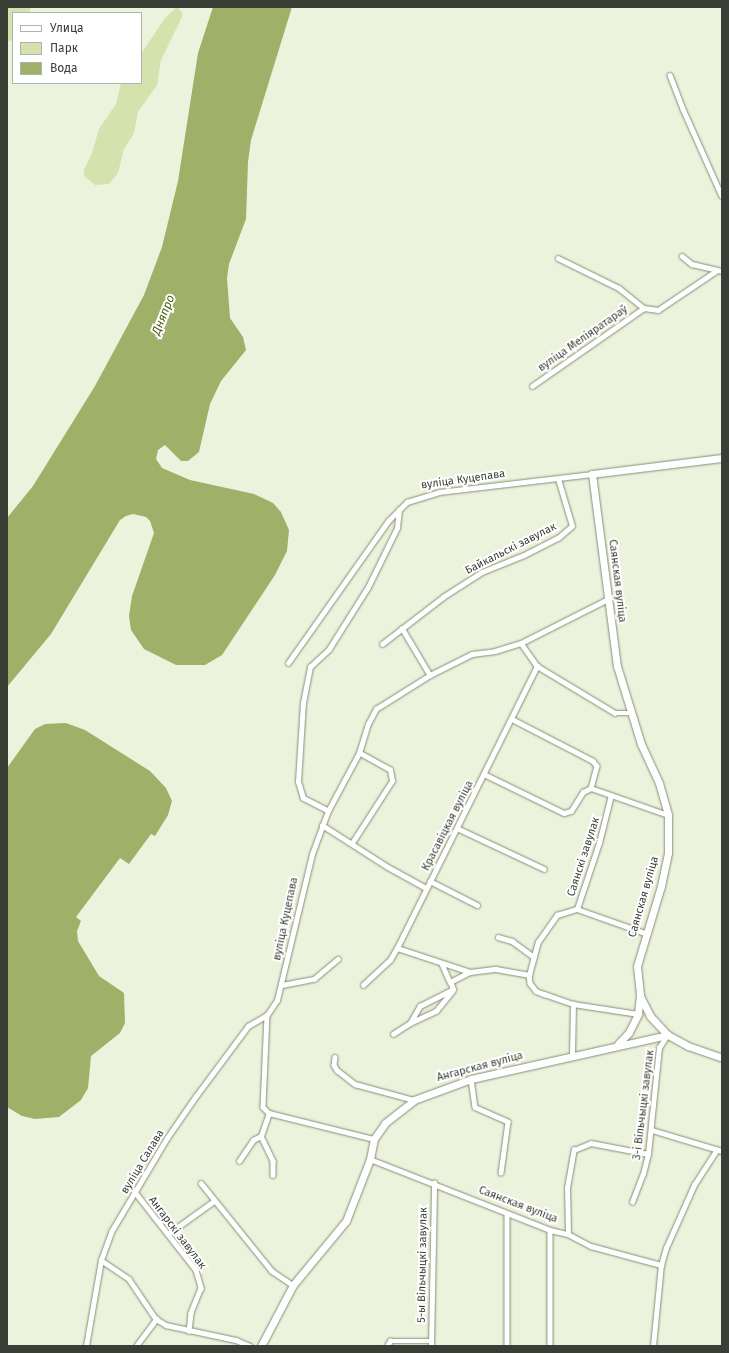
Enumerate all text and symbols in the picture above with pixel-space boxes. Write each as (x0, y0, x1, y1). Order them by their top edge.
legend (12, 12, 142, 84)
text: Улица (50, 21, 84, 35)
text: Парк (50, 41, 78, 55)
text: Вода (50, 61, 77, 75)
water label: Дняпро (150, 293, 178, 337)
street label: вуліца Меліяратараў (536, 303, 630, 375)
street label: вуліца Куцепава (420, 468, 506, 492)
street label: Байкальскі завулак (463, 520, 559, 578)
street label: Саянская вуліца (605, 539, 629, 623)
street label: Красавіцкая вуліца (420, 779, 476, 873)
street label: Саянскі завулак (565, 816, 603, 898)
street label: Саянская вуліца (626, 855, 662, 939)
street label: вуліца Куцепава (271, 876, 301, 962)
street label: Ангарская вуліца (436, 1049, 524, 1085)
street label: 3-і Вільчыцкі завулак (631, 1049, 657, 1161)
street label: вуліца Салава (119, 1128, 167, 1196)
street label: Саянская вуліца (477, 1184, 559, 1226)
street label: Ангарскі завулак (145, 1194, 209, 1272)
street label: 5-ы Вільчыцкі завулак (415, 1207, 431, 1323)

